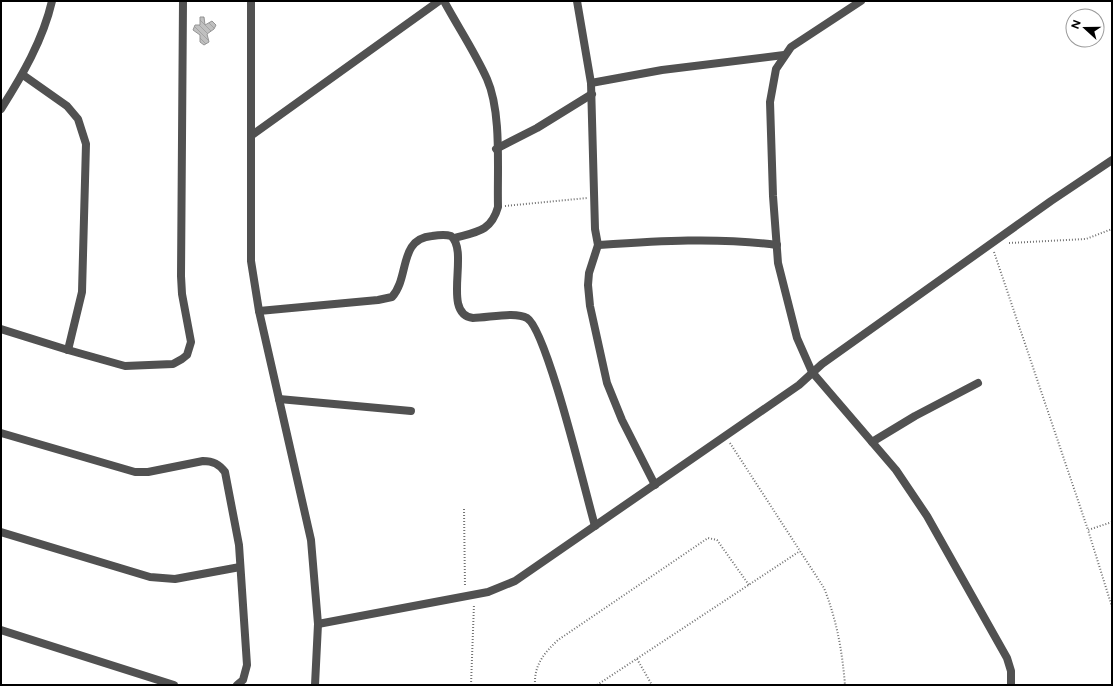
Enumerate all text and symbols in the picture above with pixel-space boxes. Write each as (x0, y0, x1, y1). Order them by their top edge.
north arrow (1065, 8, 1105, 48)
text: N (1069, 18, 1084, 31)

